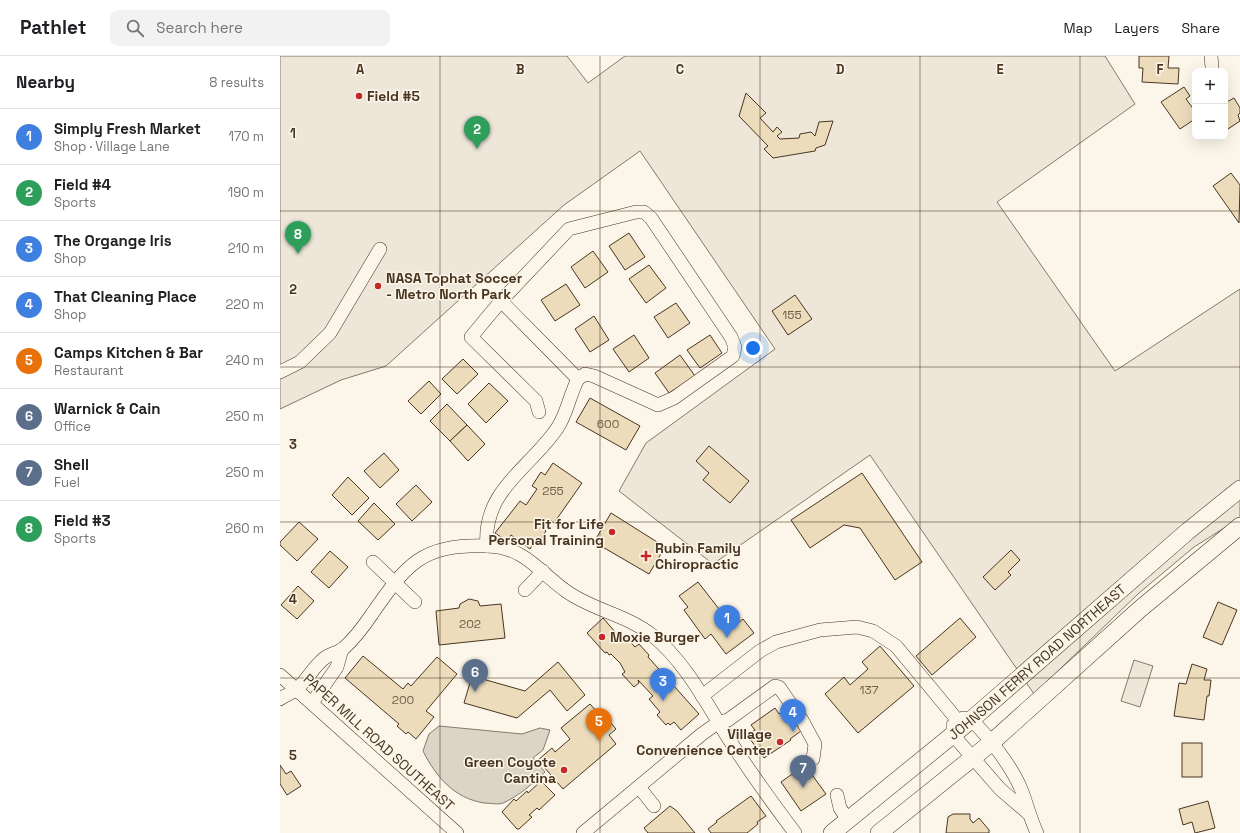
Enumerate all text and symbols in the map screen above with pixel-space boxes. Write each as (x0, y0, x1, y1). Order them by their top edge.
search box (110, 10, 390, 46)
text: Pathlet (20, 15, 86, 40)
icon: search (124, 17, 146, 39)
text: Search here (156, 18, 243, 37)
text: Map (1063, 19, 1093, 37)
text: Layers (1115, 19, 1159, 37)
text: Share (1181, 19, 1220, 37)
text: A (356, 61, 365, 78)
text: B (516, 61, 525, 78)
text: C (676, 61, 684, 78)
text: D (836, 61, 845, 78)
text: E (996, 61, 1004, 78)
text: F (1157, 61, 1164, 78)
map controls (1192, 68, 1228, 140)
button: + (1192, 68, 1228, 104)
text: Nearby (16, 71, 75, 93)
text: 8 results (209, 74, 264, 91)
place label: Field #5 (367, 87, 420, 105)
marker: Field #5 (354, 91, 364, 101)
button: − (1192, 104, 1228, 140)
pin: 2 (464, 116, 490, 149)
text: Simply Fresh Market (54, 119, 201, 138)
text: 1 (290, 125, 296, 142)
text: 1 (26, 128, 32, 145)
text: 170 m (228, 128, 264, 145)
text: Shop · Village Lane (54, 138, 170, 155)
text: Field #4 (54, 175, 111, 194)
text: 2 (25, 184, 33, 201)
text: 190 m (228, 184, 264, 201)
text: Sports (54, 194, 96, 211)
pin: 8 (285, 221, 311, 254)
text: The Organge Iris (54, 231, 172, 250)
text: 3 (25, 240, 33, 257)
text: 210 m (228, 240, 264, 257)
text: Shop (54, 250, 86, 267)
place label: NASA Tophat Soccer - Metro North Park (386, 269, 523, 303)
text: 2 (289, 281, 297, 298)
marker: NASA Tophat Soccer - Metro North Park (373, 281, 383, 291)
text: That Cleaning Place (54, 287, 197, 306)
text: 4 (25, 296, 33, 313)
text: 220 m (225, 296, 264, 313)
text: Shop (54, 306, 86, 323)
house number: 155 (782, 307, 802, 323)
your location (743, 338, 763, 358)
text: Camps Kitchen & Bar (54, 343, 203, 362)
text: 5 (25, 352, 33, 369)
text: 240 m (226, 352, 264, 369)
text: Restaurant (54, 362, 124, 379)
text: Warnick & Cain (54, 399, 161, 418)
text: 6 (25, 408, 33, 425)
text: 250 m (226, 408, 264, 425)
house number: 600 (597, 416, 619, 432)
text: Office (54, 418, 91, 435)
text: 3 (289, 436, 297, 453)
text: Shell (54, 455, 89, 474)
text: 7 (25, 464, 33, 481)
text: 250 m (226, 464, 264, 481)
text: Fuel (54, 474, 80, 491)
house number: 255 (542, 483, 564, 499)
text: Field #3 (54, 511, 111, 530)
place label: Fit for Life Personal Training (488, 515, 604, 549)
text: 8 (25, 520, 33, 537)
text: 260 m (225, 520, 264, 537)
marker: Fit for Life Personal Training (607, 527, 617, 537)
text: Sports (54, 530, 96, 547)
place label: Rubin Family Chiropractic (655, 539, 741, 573)
marker: Rubin Family Chiropractic (640, 550, 652, 562)
street label: JOHNSON FERRY ROAD NORTHEAST (944, 580, 1130, 744)
text: 4 (289, 591, 297, 608)
pin: 1 (714, 605, 740, 638)
house number: 202 (459, 616, 481, 632)
place label: Moxie Burger (610, 628, 700, 646)
marker: Moxie Burger (597, 632, 607, 642)
pin: 6 (462, 659, 488, 692)
pin: 3 (650, 668, 676, 701)
street label: PAPER MILL ROAD SOUTHEAST (300, 669, 458, 815)
house number: 137 (859, 682, 879, 698)
house number: 200 (392, 692, 414, 708)
pin: 4 (780, 699, 806, 732)
pin: 5 (586, 708, 612, 741)
place label: Village Convenience Center (636, 725, 772, 759)
marker: Village Convenience Center (775, 737, 785, 747)
text: 5 (289, 747, 297, 764)
place label: Green Coyote Cantina (464, 753, 556, 787)
pin: 7 (790, 755, 816, 788)
marker: Green Coyote Cantina (559, 765, 569, 775)

